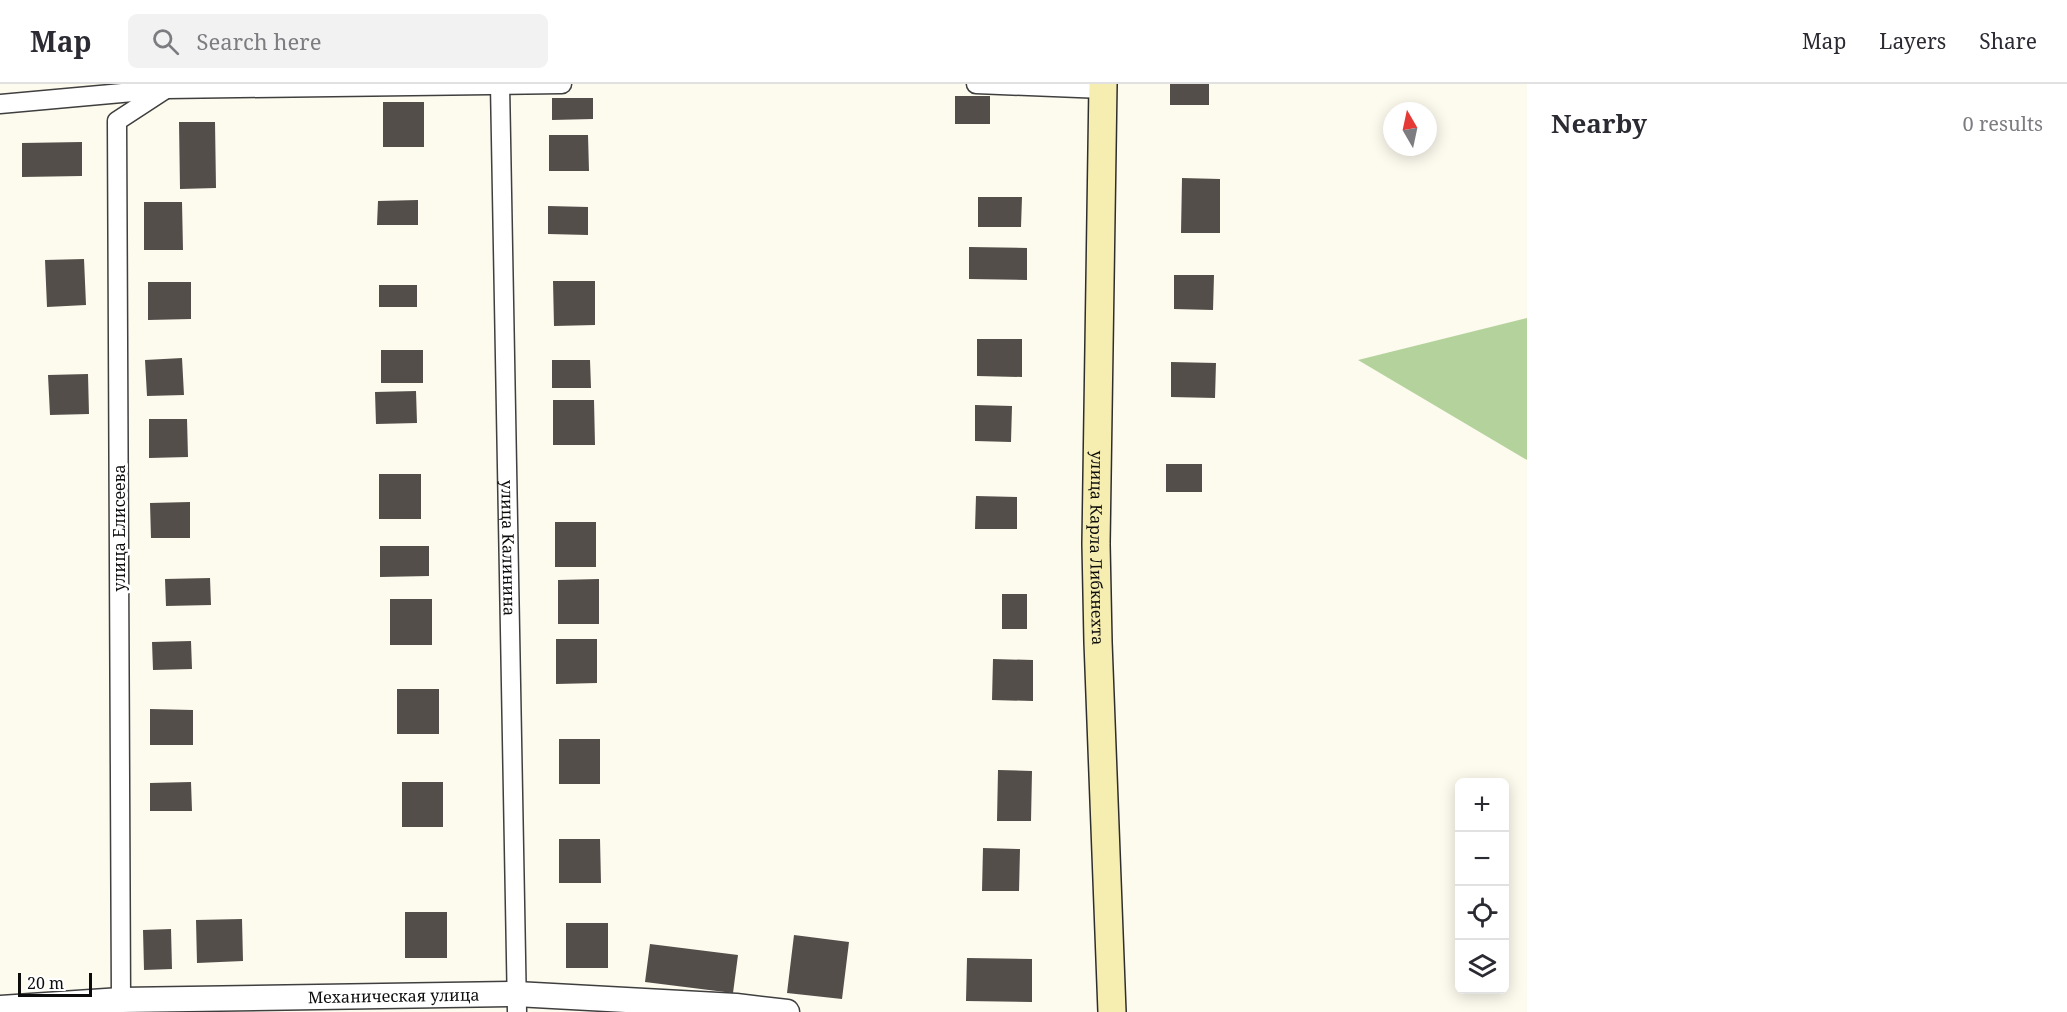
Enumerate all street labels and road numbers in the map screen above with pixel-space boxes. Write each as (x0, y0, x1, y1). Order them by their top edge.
street label: улица Карла Либкнехта (1085, 450, 1109, 646)
street label: улица Елисеева (108, 464, 130, 592)
street label: улица Калинина (496, 480, 521, 616)
street label: Механическая улица (308, 984, 480, 1008)

